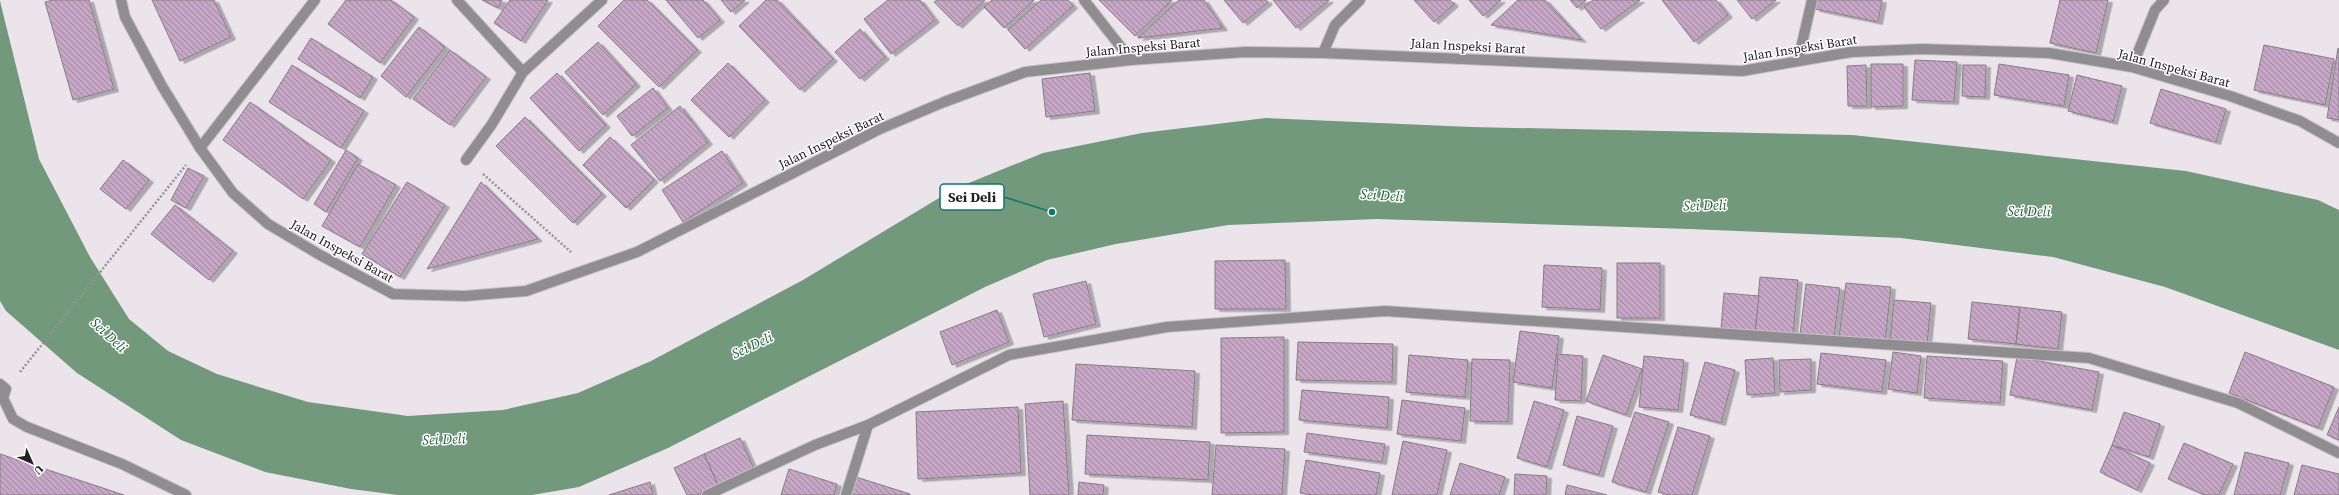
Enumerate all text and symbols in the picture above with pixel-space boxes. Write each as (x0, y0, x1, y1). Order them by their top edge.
street label: Jalan Inspeksi Barat (1741, 30, 1859, 66)
street label: Jalan Inspeksi Barat (1084, 33, 1202, 61)
street label: Jalan Inspeksi Barat (1409, 34, 1527, 58)
street label: Jalan Inspeksi Barat (2115, 45, 2233, 91)
street label: Jalan Inspeksi Barat (775, 107, 887, 173)
callout: Sei Deli (940, 184, 1004, 210)
water label: Sei Deli (1360, 184, 1405, 207)
text: Sei Deli (948, 187, 997, 207)
water label: Sei Deli (1683, 195, 1728, 215)
water label: Sei Deli (2007, 201, 2052, 221)
street label: Jalan Inspeksi Barat (287, 215, 397, 287)
water label: Sei Deli (86, 313, 132, 358)
water label: Sei Deli (728, 326, 777, 363)
water label: Sei Deli (422, 428, 467, 450)
north arrow (12, 443, 52, 483)
text: U (31, 462, 47, 478)

